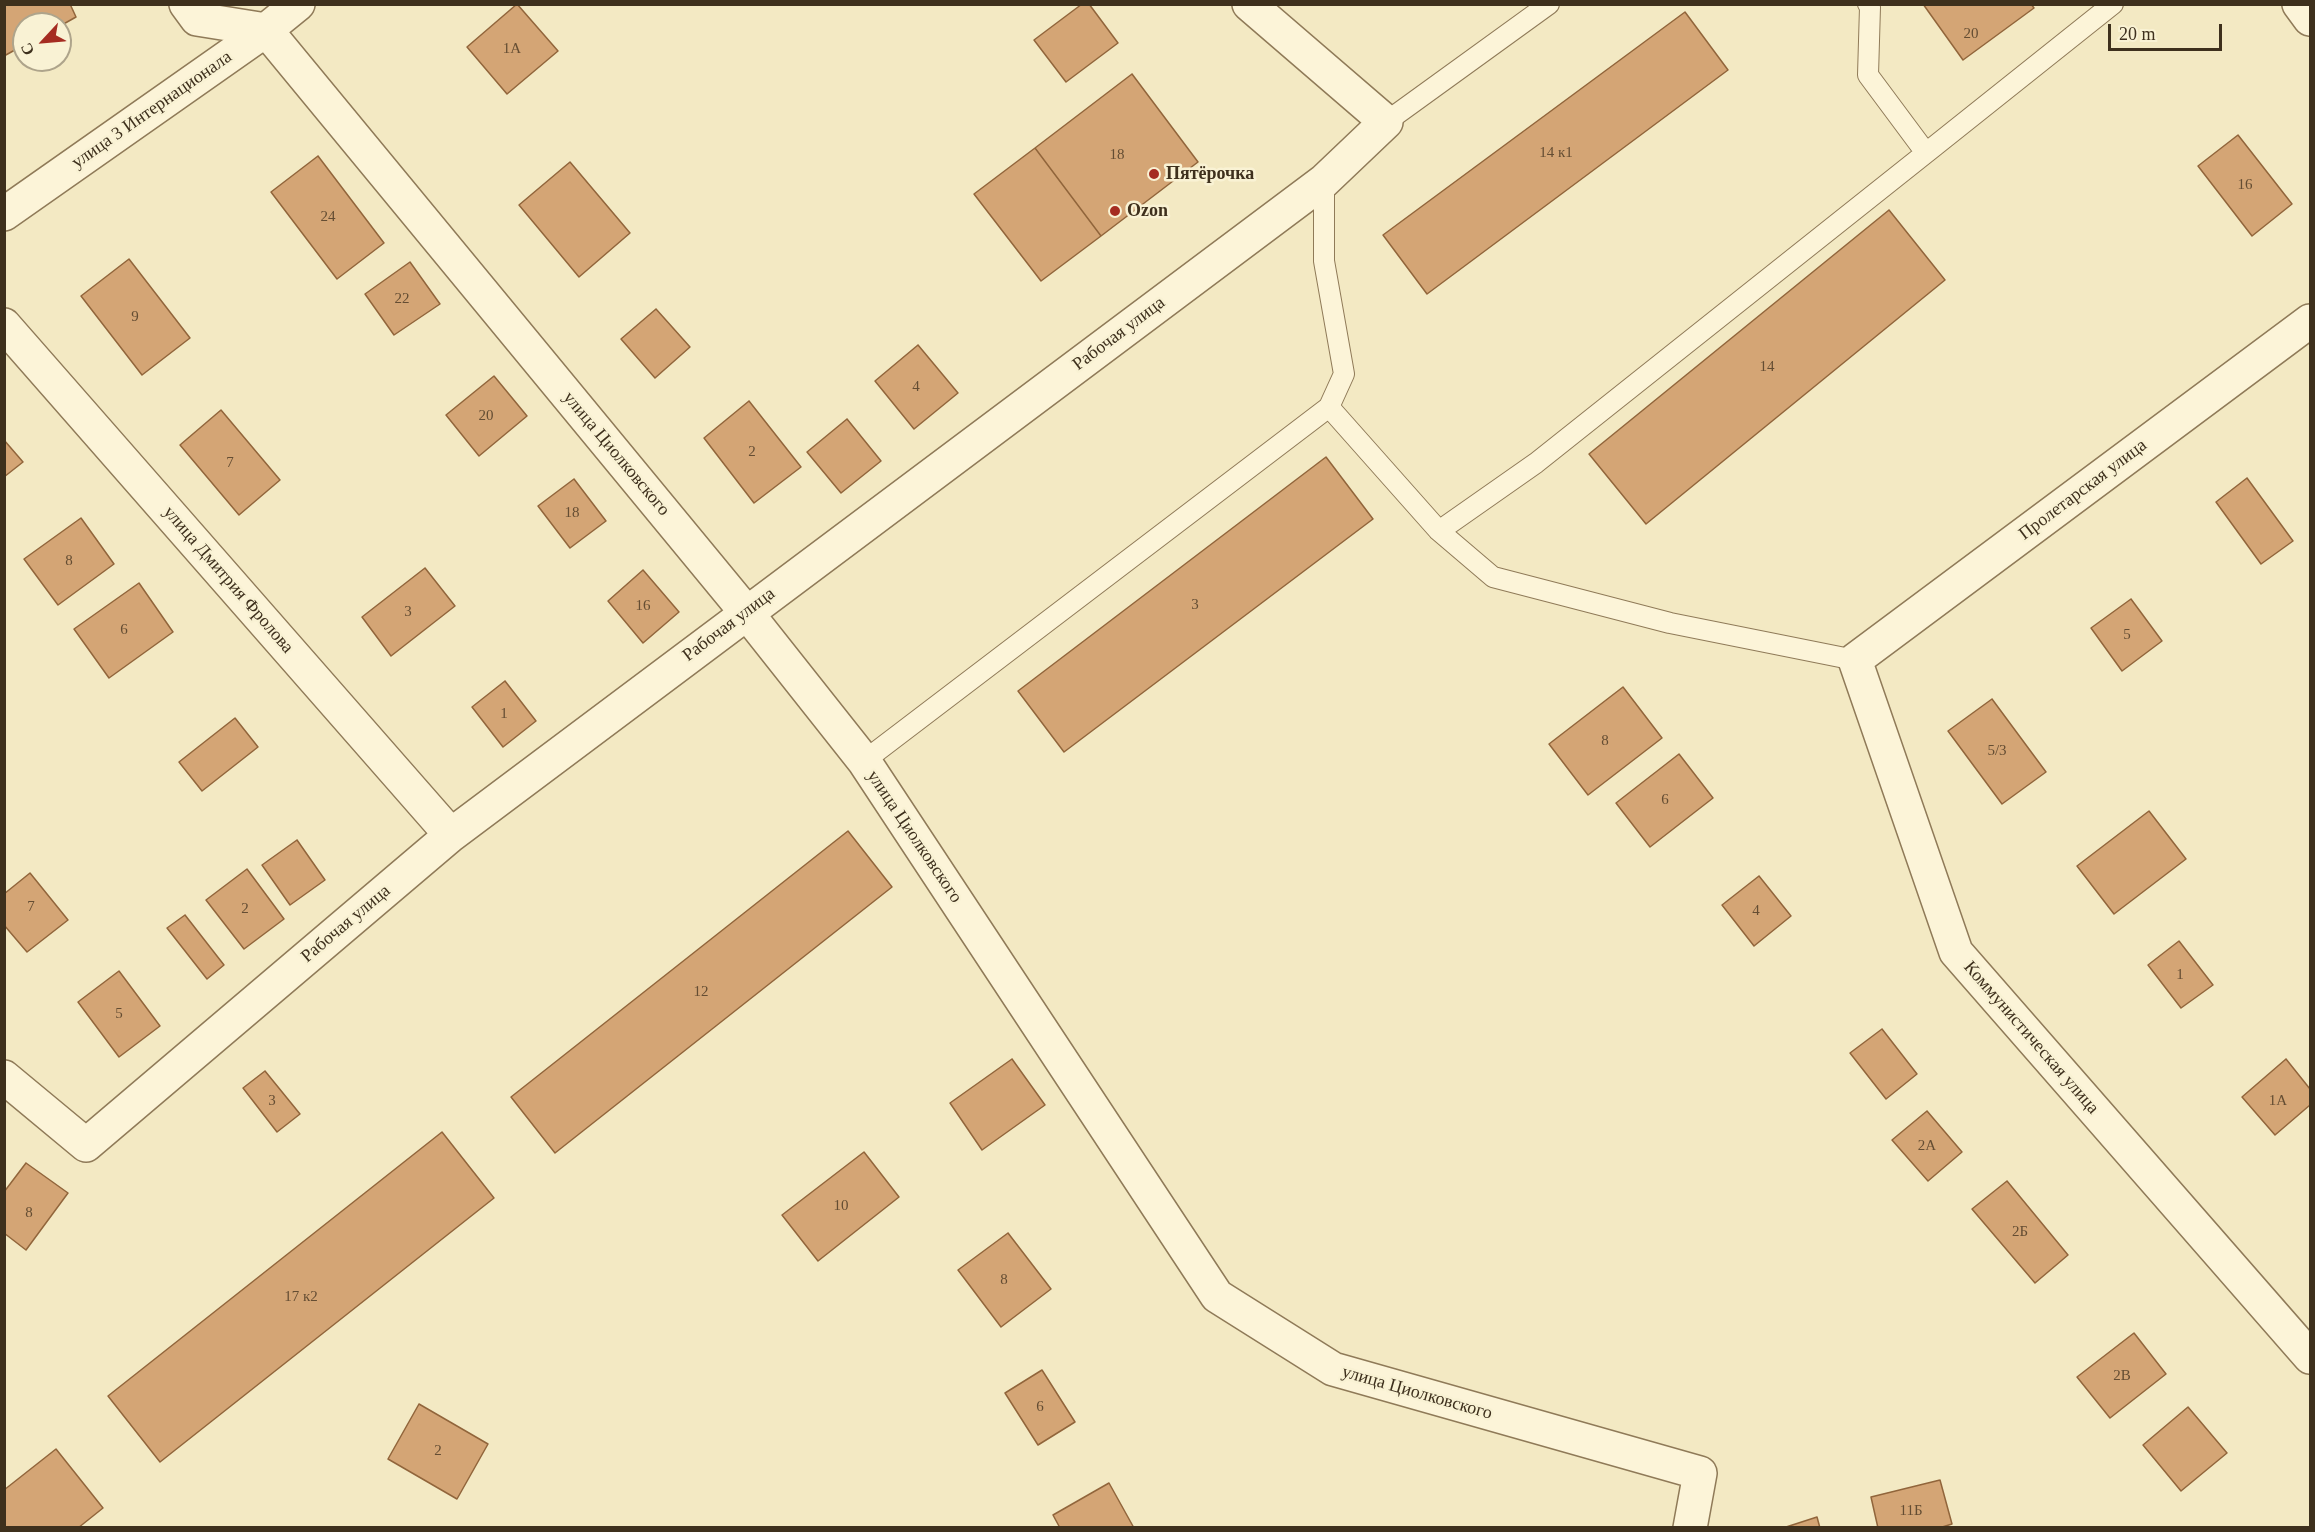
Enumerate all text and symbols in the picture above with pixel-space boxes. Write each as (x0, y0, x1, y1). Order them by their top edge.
north arrow (12, 12, 72, 72)
scale bar (2111, 12, 2225, 50)
text: 20 m (2119, 24, 2156, 44)
house number: 20 (1964, 25, 1978, 43)
text: С (17, 40, 37, 58)
house number: 1А (503, 40, 521, 58)
street label: улица 3 Интернационала (68, 46, 236, 174)
house number: 14 к1 (1539, 144, 1573, 162)
house number: 18 (1110, 146, 1124, 164)
place label: Пятёрочка (1166, 163, 1254, 185)
marker: Пятёрочка (1147, 167, 1161, 181)
house number: 16 (2238, 176, 2252, 194)
place label: Ozon (1127, 200, 1168, 222)
marker: Ozon (1108, 204, 1122, 218)
house number: 24 (320, 208, 336, 226)
house number: 22 (394, 290, 410, 308)
street label: Рабочая улица (1069, 292, 1169, 376)
house number: 9 (131, 308, 139, 326)
house number: 14 (1760, 358, 1774, 376)
house number: 4 (912, 378, 920, 396)
street label: улица Циолковского (558, 388, 674, 520)
house number: 20 (478, 407, 494, 425)
street label: Пролетарская улица (2015, 435, 2151, 545)
house number: 2 (748, 443, 756, 461)
house number: 7 (226, 454, 234, 472)
street label: улица Дмитрия Фролова (158, 502, 298, 658)
house number: 18 (564, 504, 580, 522)
house number: 8 (65, 552, 73, 570)
street label: Рабочая улица (679, 583, 779, 667)
house number: 3 (1191, 596, 1199, 614)
house number: 16 (636, 597, 650, 615)
house number: 3 (404, 603, 412, 621)
house number: 6 (120, 621, 128, 639)
house number: 5 (2123, 626, 2131, 644)
house number: 1 (500, 705, 508, 723)
house number: 8 (1601, 732, 1609, 750)
house number: 5/3 (1987, 742, 2007, 760)
street label: улица Циолковского (862, 767, 966, 907)
house number: 6 (1661, 791, 1669, 809)
street label: Рабочая улица (297, 880, 395, 968)
house number: 7 (27, 898, 35, 916)
house number: 2 (241, 900, 249, 918)
house number: 4 (1752, 902, 1760, 920)
street label: Коммунистическая улица (1959, 957, 2103, 1119)
house number: 1 (2176, 966, 2184, 984)
house number: 12 (694, 983, 708, 1001)
house number: 5 (115, 1005, 123, 1023)
house number: 3 (268, 1092, 276, 1110)
house number: 1А (2269, 1092, 2287, 1110)
house number: 2А (1918, 1137, 1936, 1155)
house number: 10 (834, 1197, 848, 1215)
house number: 8 (25, 1204, 33, 1222)
house number: 2Б (2012, 1223, 2028, 1241)
house number: 8 (1000, 1271, 1008, 1289)
house number: 17 к2 (284, 1288, 318, 1306)
street label: улица Циолковского (1339, 1361, 1495, 1425)
house number: 2В (2113, 1367, 2131, 1385)
house number: 6 (1036, 1398, 1044, 1416)
house number: 2 (434, 1442, 442, 1460)
house number: 11Б (1899, 1502, 1923, 1520)

